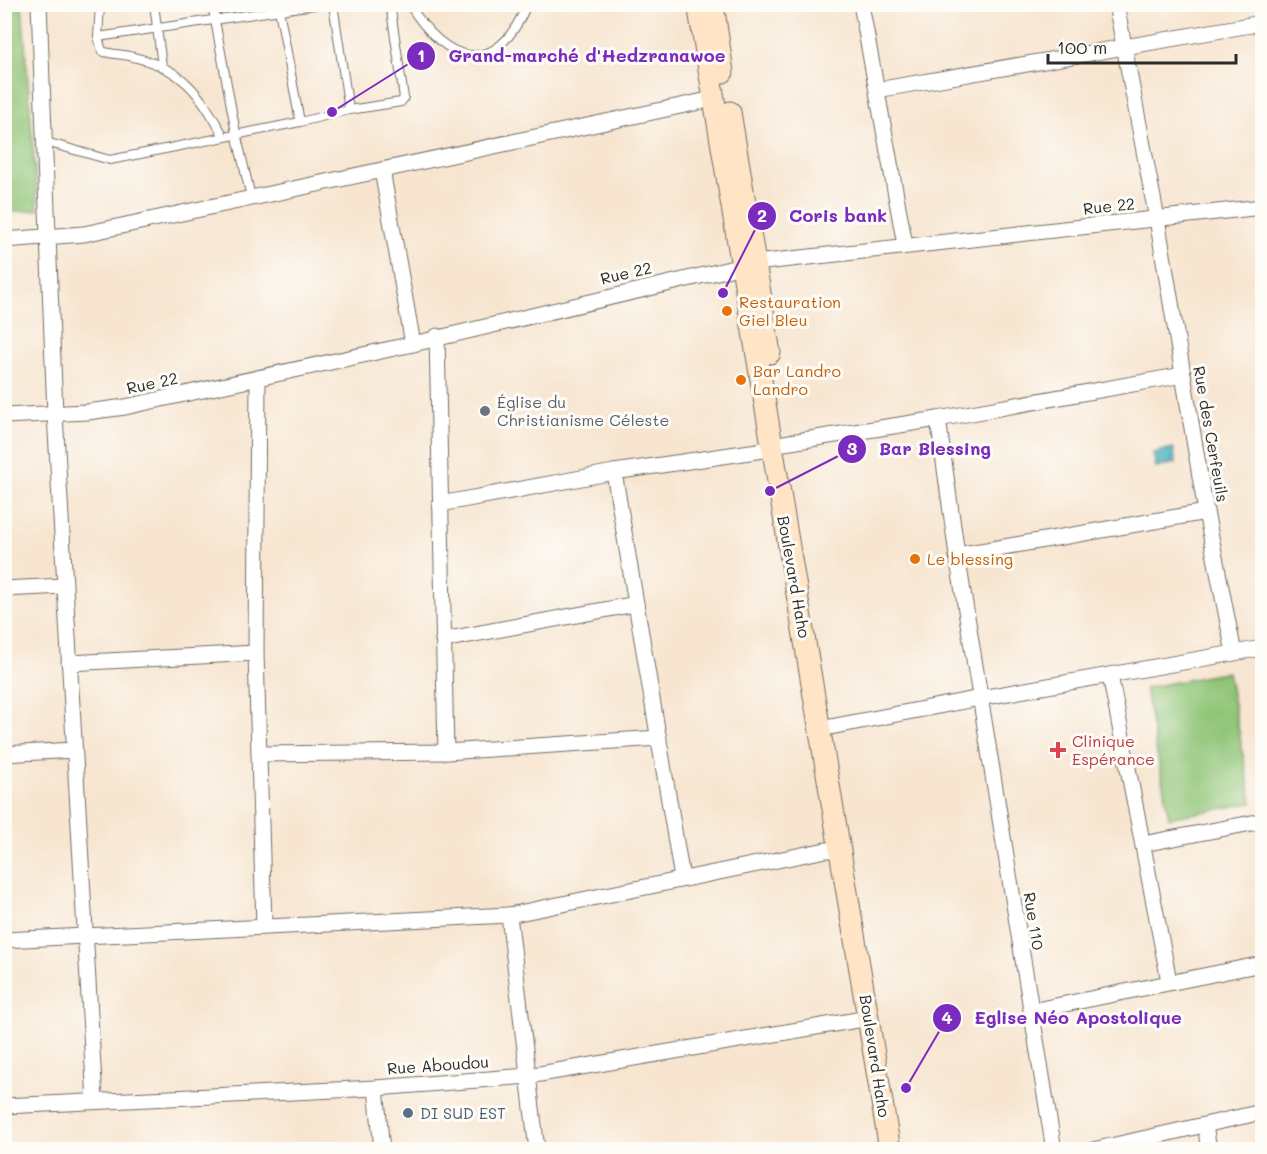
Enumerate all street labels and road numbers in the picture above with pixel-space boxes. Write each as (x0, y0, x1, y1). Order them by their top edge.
street label: Rue 22 (1082, 192, 1136, 219)
street label: Rue 22 (598, 256, 654, 289)
street label: Rue des Cerfeuils (1189, 364, 1234, 504)
street label: Rue 22 (124, 367, 179, 398)
street label: Boulevard Haho (773, 514, 816, 640)
street label: Rue 110 (1020, 891, 1049, 951)
street label: Boulevard Haho (855, 993, 896, 1119)
street label: Rue Aboudou (386, 1050, 490, 1079)

